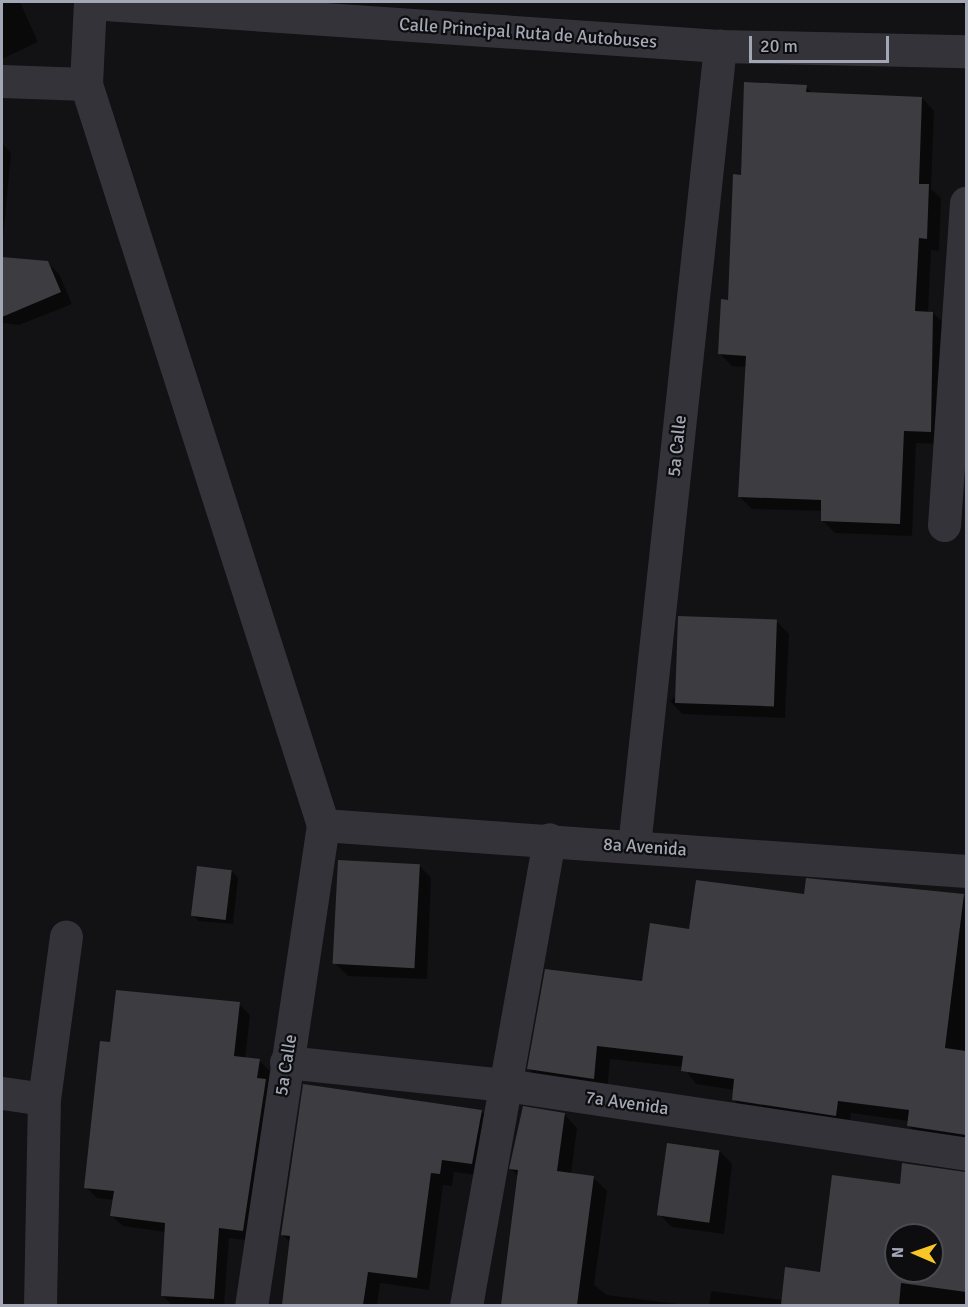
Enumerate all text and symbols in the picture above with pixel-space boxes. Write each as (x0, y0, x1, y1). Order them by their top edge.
street label: Calle Principal Ruta de Autobuses (398, 13, 658, 53)
scale bar (752, 24, 892, 62)
text: 20 m (760, 35, 798, 57)
street label: 5a Calle (663, 414, 691, 478)
street label: 8a Avenida (602, 833, 688, 861)
street label: 5a Calle (270, 1033, 302, 1097)
street label: 7a Avenida (584, 1086, 670, 1120)
north arrow (884, 1223, 944, 1283)
text: N (888, 1247, 908, 1258)

